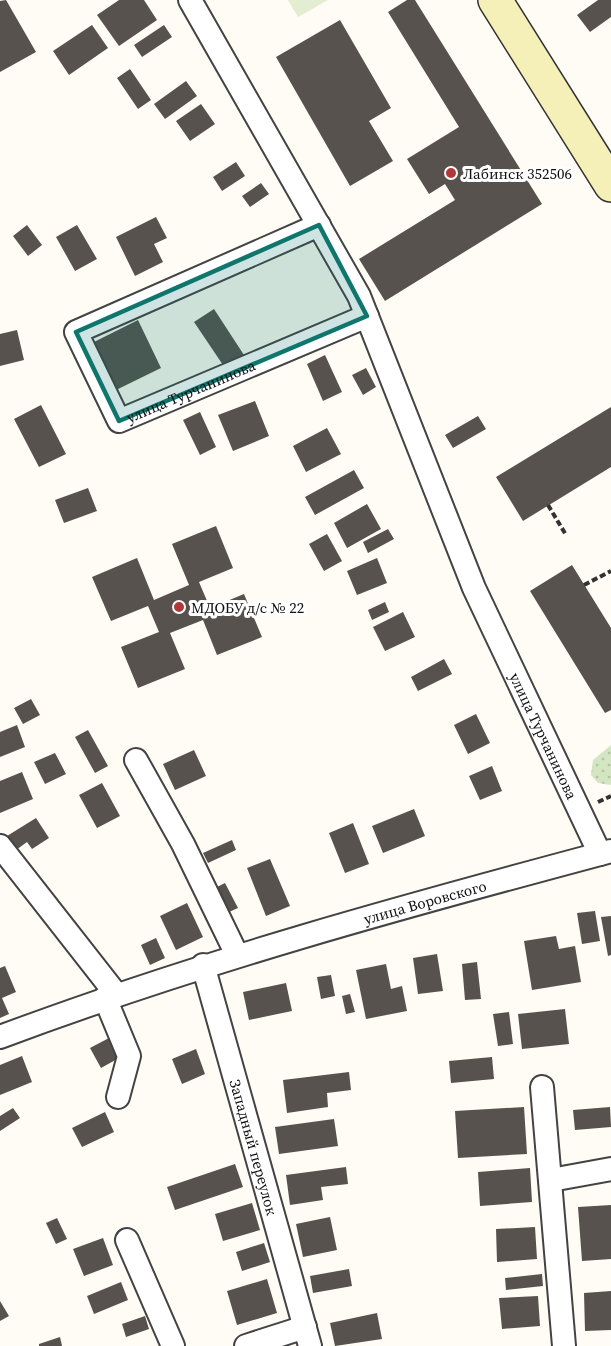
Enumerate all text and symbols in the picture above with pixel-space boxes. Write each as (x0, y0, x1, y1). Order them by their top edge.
place label: Лабинск 352506 (463, 163, 572, 184)
marker: Лабинск 352506 (444, 166, 458, 180)
street label: улица Турчанинова (123, 354, 259, 427)
place label: МДОБУ д/с № 22 (191, 597, 304, 618)
marker: МДОБУ д/с № 22 (172, 600, 186, 614)
street label: улица Турчанинова (505, 669, 583, 803)
street label: улица Воровского (361, 875, 489, 929)
street label: Западный переулок (225, 1077, 283, 1218)

